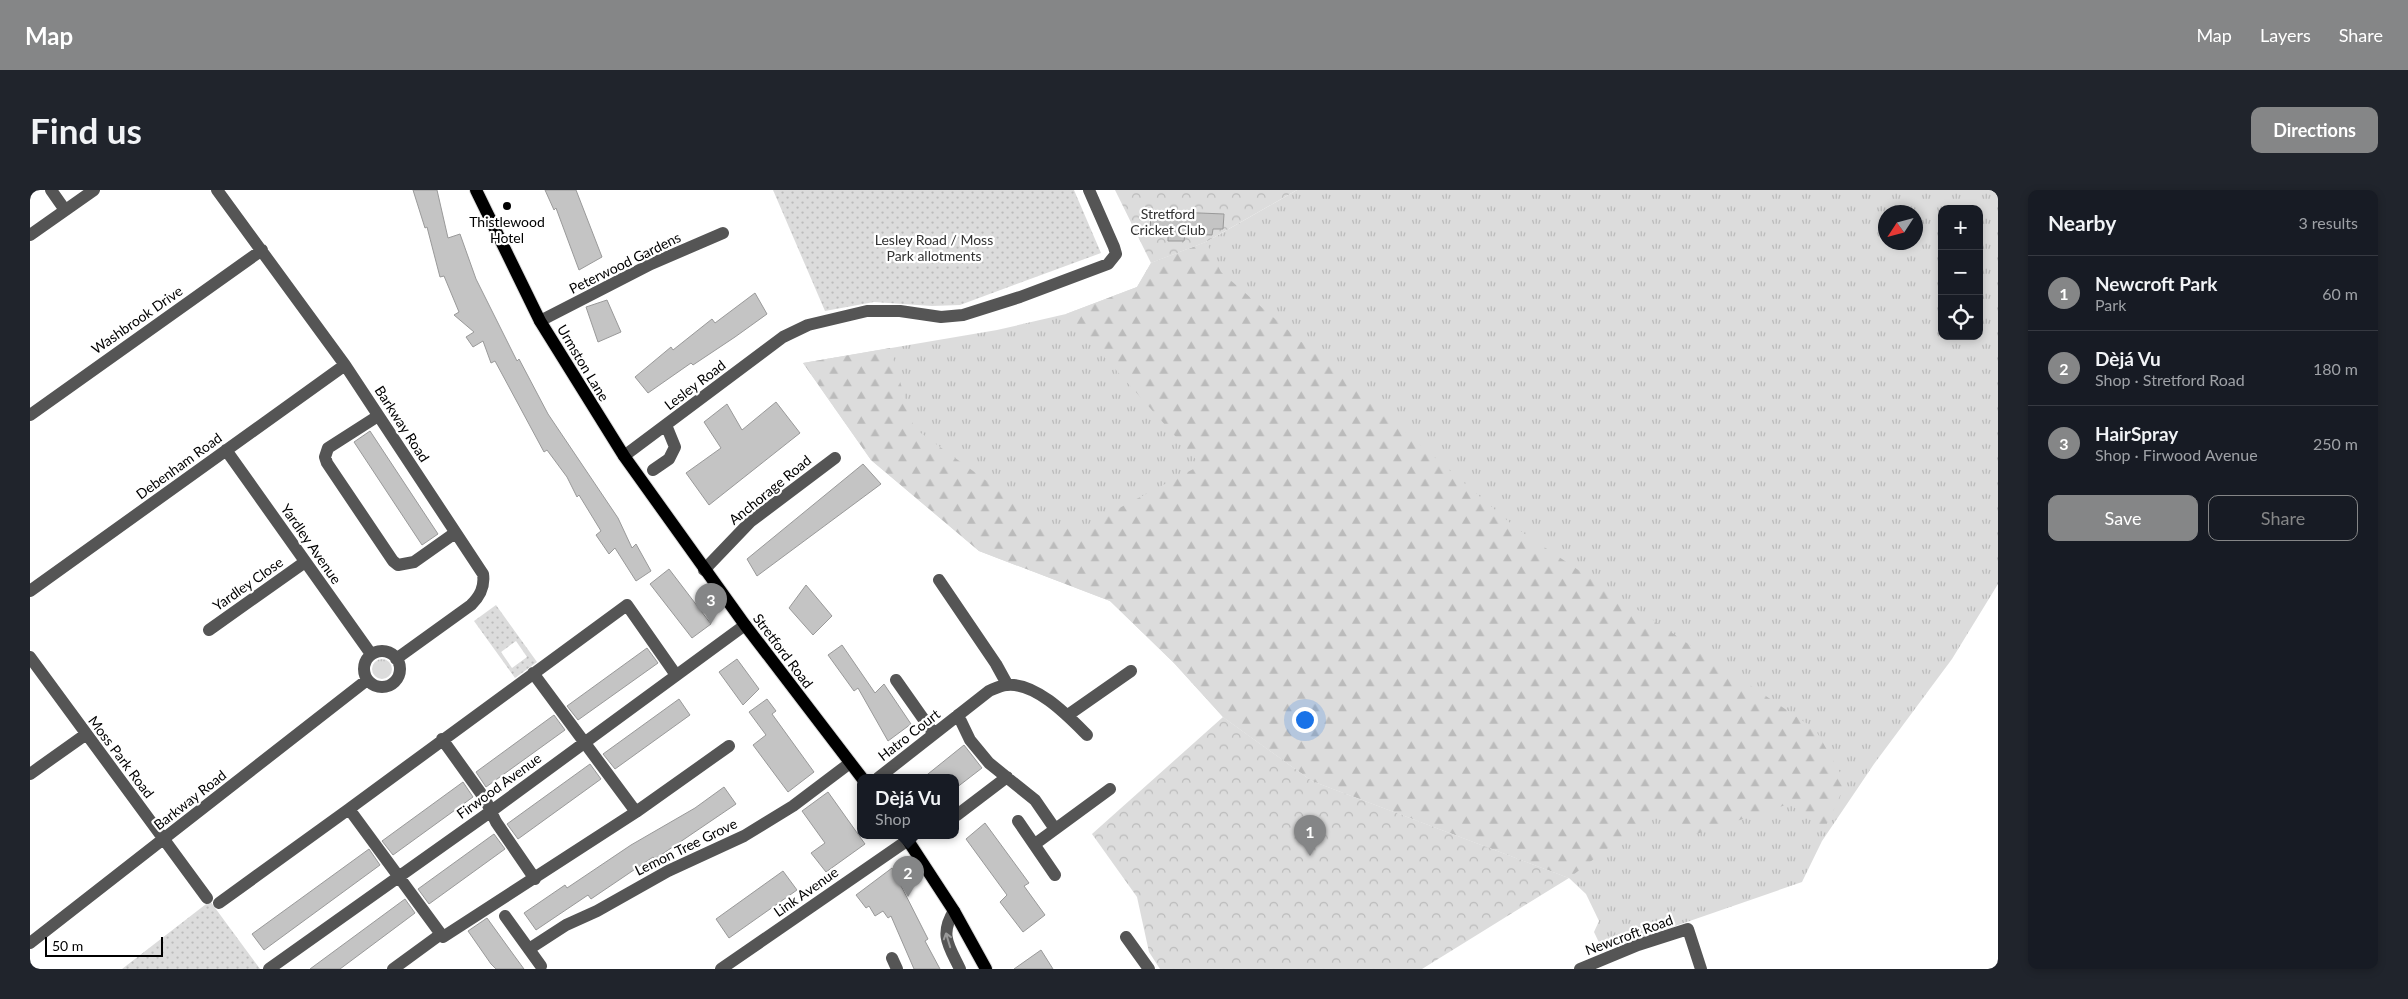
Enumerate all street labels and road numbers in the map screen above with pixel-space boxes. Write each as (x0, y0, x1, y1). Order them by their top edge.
street label: Peterwood Gardens (566, 228, 683, 297)
street label: Washbrook Drive (88, 282, 185, 357)
street label: Urmston Lane (554, 321, 613, 404)
street label: Lesley Road (661, 356, 729, 413)
street label: Barkway Road (372, 382, 433, 465)
street label: Debenham Road (132, 429, 225, 502)
street label: Anchorage Road (725, 451, 814, 528)
street label: Yardley Avenue (278, 500, 345, 587)
street label: Yardley Close (209, 553, 286, 614)
street label: Stretford Road (750, 610, 817, 691)
street label: Hatro Court (874, 705, 943, 764)
street label: Moss Park Road (85, 712, 158, 801)
street label: Firwood Avenue (453, 749, 544, 822)
street label: Barkway Road (150, 766, 229, 833)
street label: Lemon Tree Grove (632, 814, 740, 879)
street label: Link Avenue (770, 863, 841, 920)
street label: Newcroft Road (1583, 911, 1675, 958)

